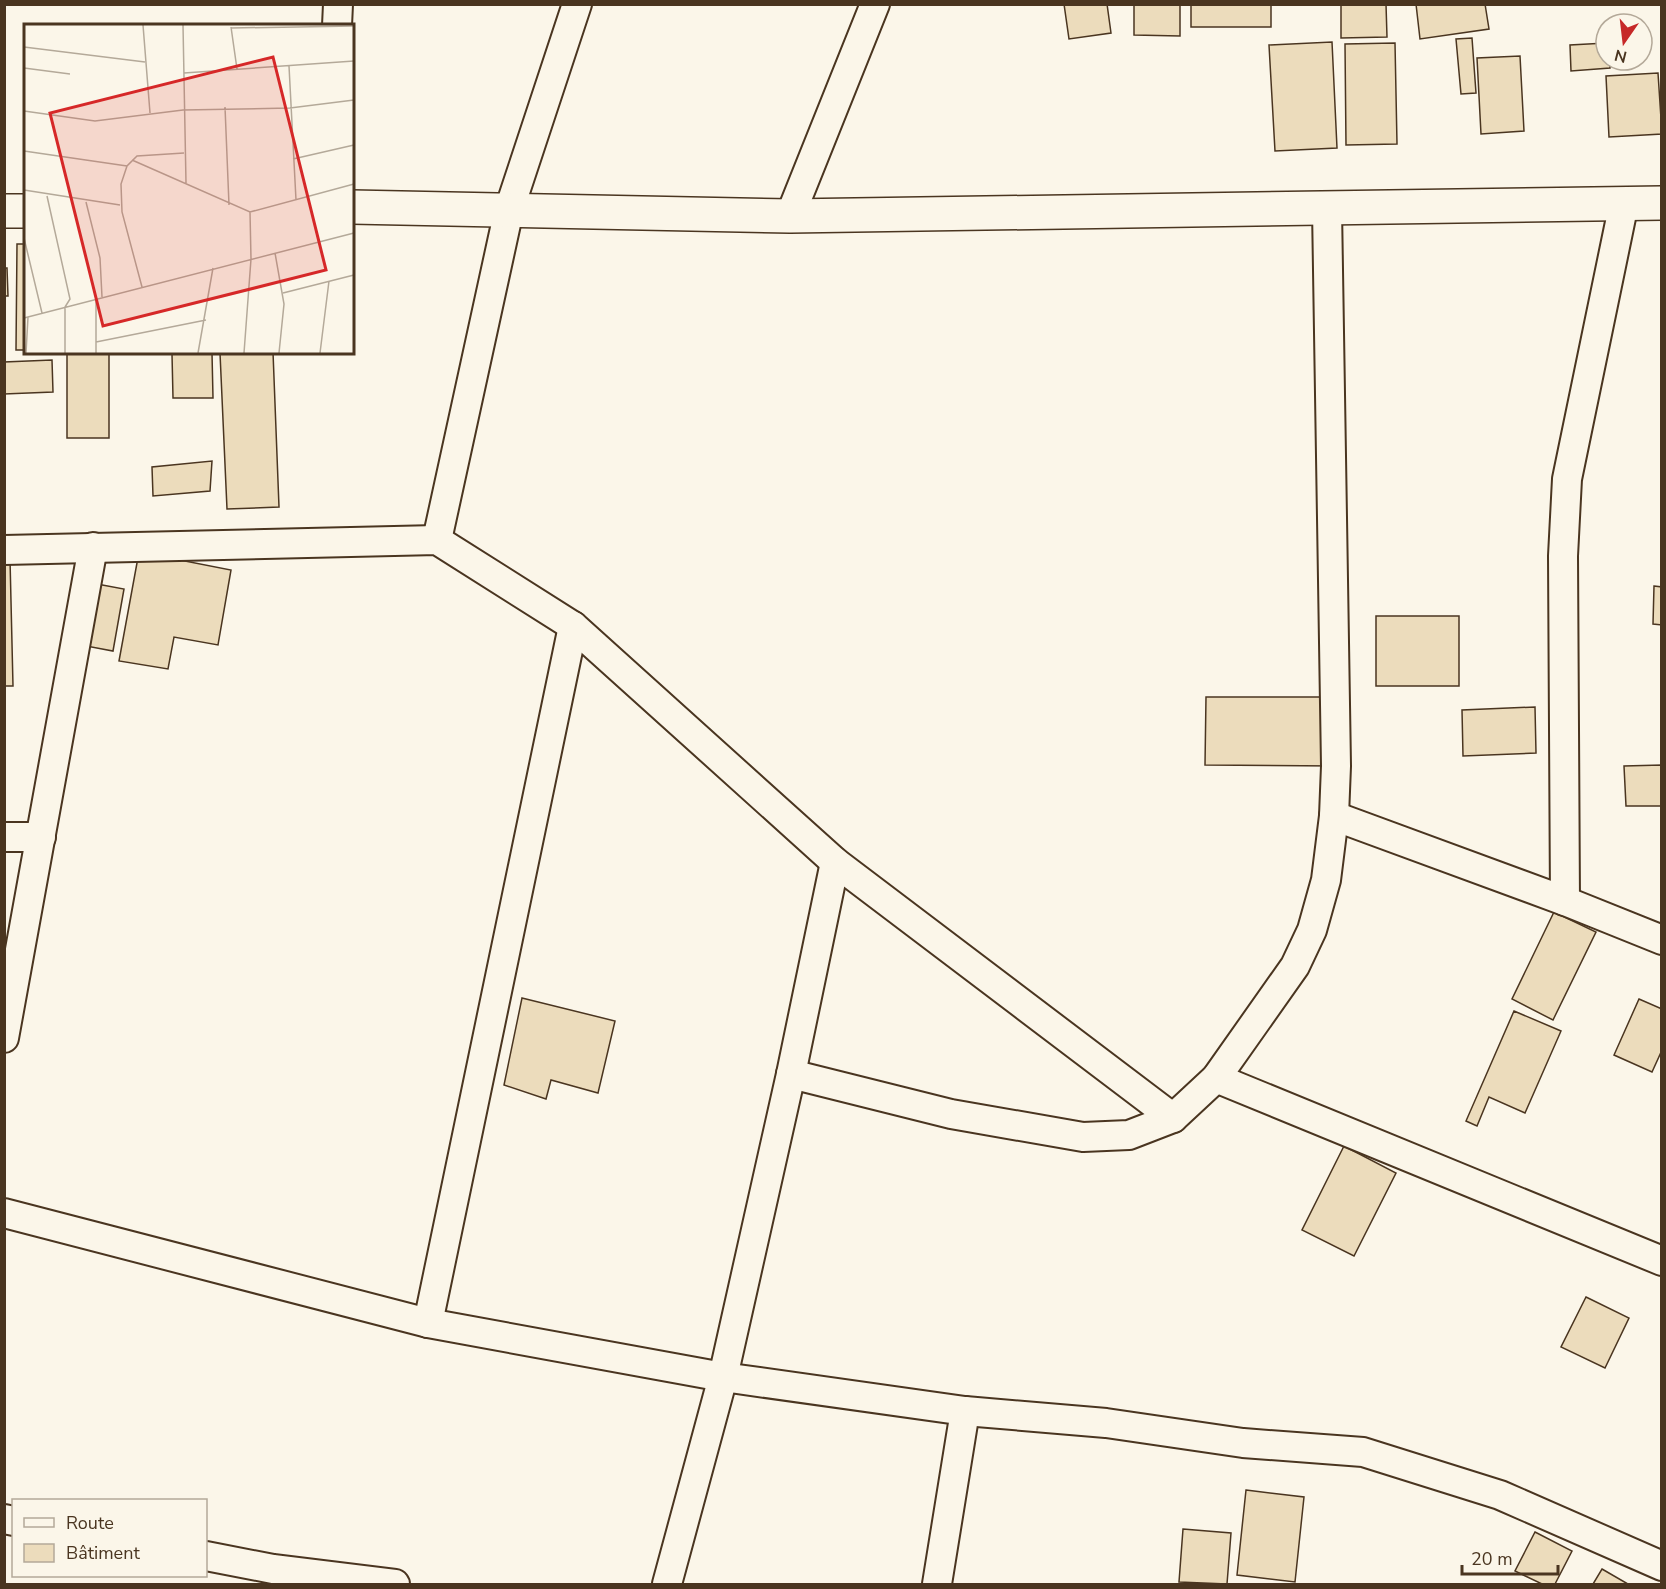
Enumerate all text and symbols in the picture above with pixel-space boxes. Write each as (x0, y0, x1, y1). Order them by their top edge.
north arrow (1594, 12, 1654, 72)
inset map (24, 24, 354, 354)
text: N (1612, 43, 1629, 68)
legend (12, 1499, 207, 1577)
text: Route (66, 1511, 114, 1535)
scale bar (1462, 1538, 1558, 1576)
text: Bâtiment (66, 1541, 140, 1565)
text: 20 m (1471, 1547, 1513, 1571)

